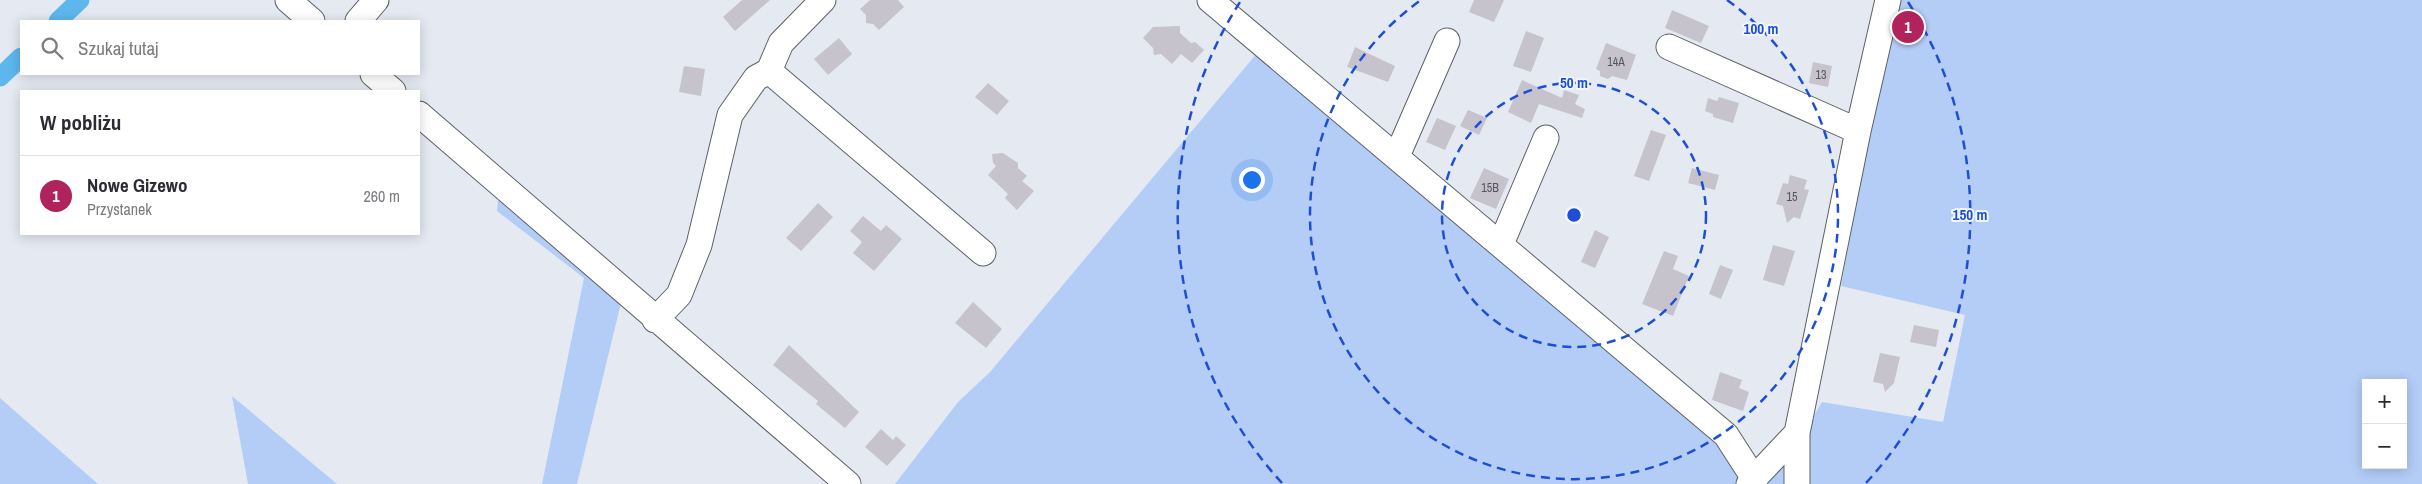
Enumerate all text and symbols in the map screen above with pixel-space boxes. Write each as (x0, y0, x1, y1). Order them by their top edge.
pin: 1 (1892, 8, 1924, 46)
text: 100 m (1744, 18, 1778, 39)
search box (20, 20, 420, 75)
icon: search (38, 34, 66, 62)
text: Szukaj tutaj (78, 35, 159, 61)
house number: 14A (1607, 54, 1625, 70)
house number: 13 (1816, 67, 1826, 83)
text: 50 m (1560, 72, 1588, 93)
text: W pobliżu (40, 108, 121, 137)
your location (1239, 167, 1265, 193)
text: Nowe Gizewo (87, 172, 187, 198)
house number: 15B (1481, 180, 1499, 196)
text: 1 (52, 185, 60, 207)
text: 260 m (364, 185, 400, 207)
house number: 15 (1787, 189, 1798, 205)
text: Przystanek (87, 198, 152, 220)
text: 150 m (1953, 204, 1987, 225)
centre of rings (1565, 206, 1583, 224)
map controls (2362, 379, 2407, 469)
button: + (2362, 379, 2407, 424)
button: − (2362, 424, 2407, 469)

